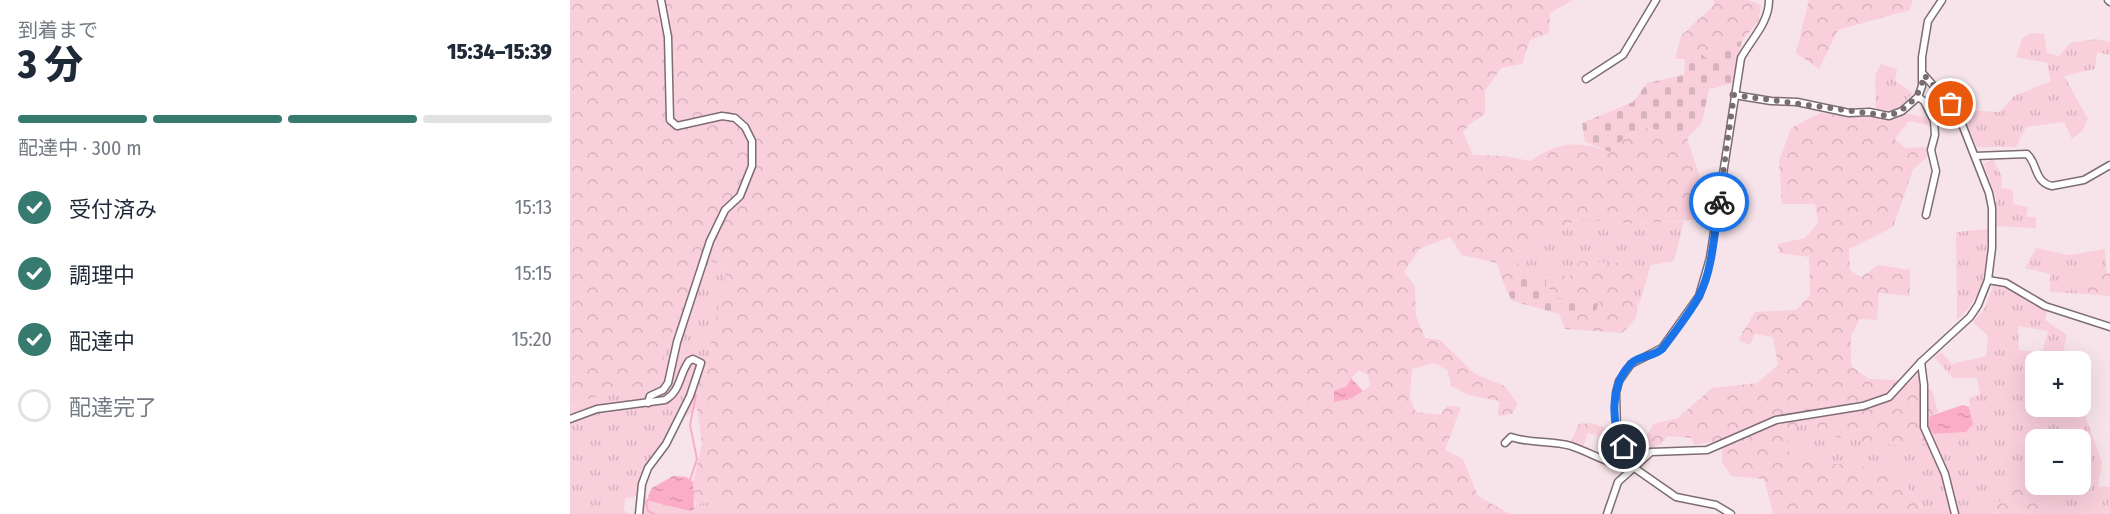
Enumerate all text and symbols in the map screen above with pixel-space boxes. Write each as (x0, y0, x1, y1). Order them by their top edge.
text: 到着まで (18, 18, 98, 42)
text: 15:34–15:39 (447, 38, 552, 65)
text: 3 分 (18, 42, 84, 88)
pin (1925, 78, 1976, 129)
icon: bag (1934, 87, 1967, 120)
text: 配達中 · 300 m (18, 136, 142, 160)
courier (1689, 172, 1749, 232)
icon: bike (1703, 186, 1736, 219)
icon: check (18, 191, 51, 224)
text: 15:13 (515, 195, 552, 219)
text: 受付済み (69, 196, 157, 223)
icon: check (18, 257, 51, 290)
text: 15:15 (515, 261, 552, 285)
text: 調理中 (69, 262, 135, 289)
icon: check (18, 323, 51, 356)
text: 15:20 (512, 327, 552, 351)
text: 配達中 (69, 328, 135, 355)
map controls (2025, 351, 2091, 495)
button: + (2025, 351, 2091, 417)
text: 配達完了 (69, 394, 157, 421)
pin (1598, 421, 1649, 472)
button: − (2025, 429, 2091, 495)
icon: home (1607, 430, 1640, 463)

